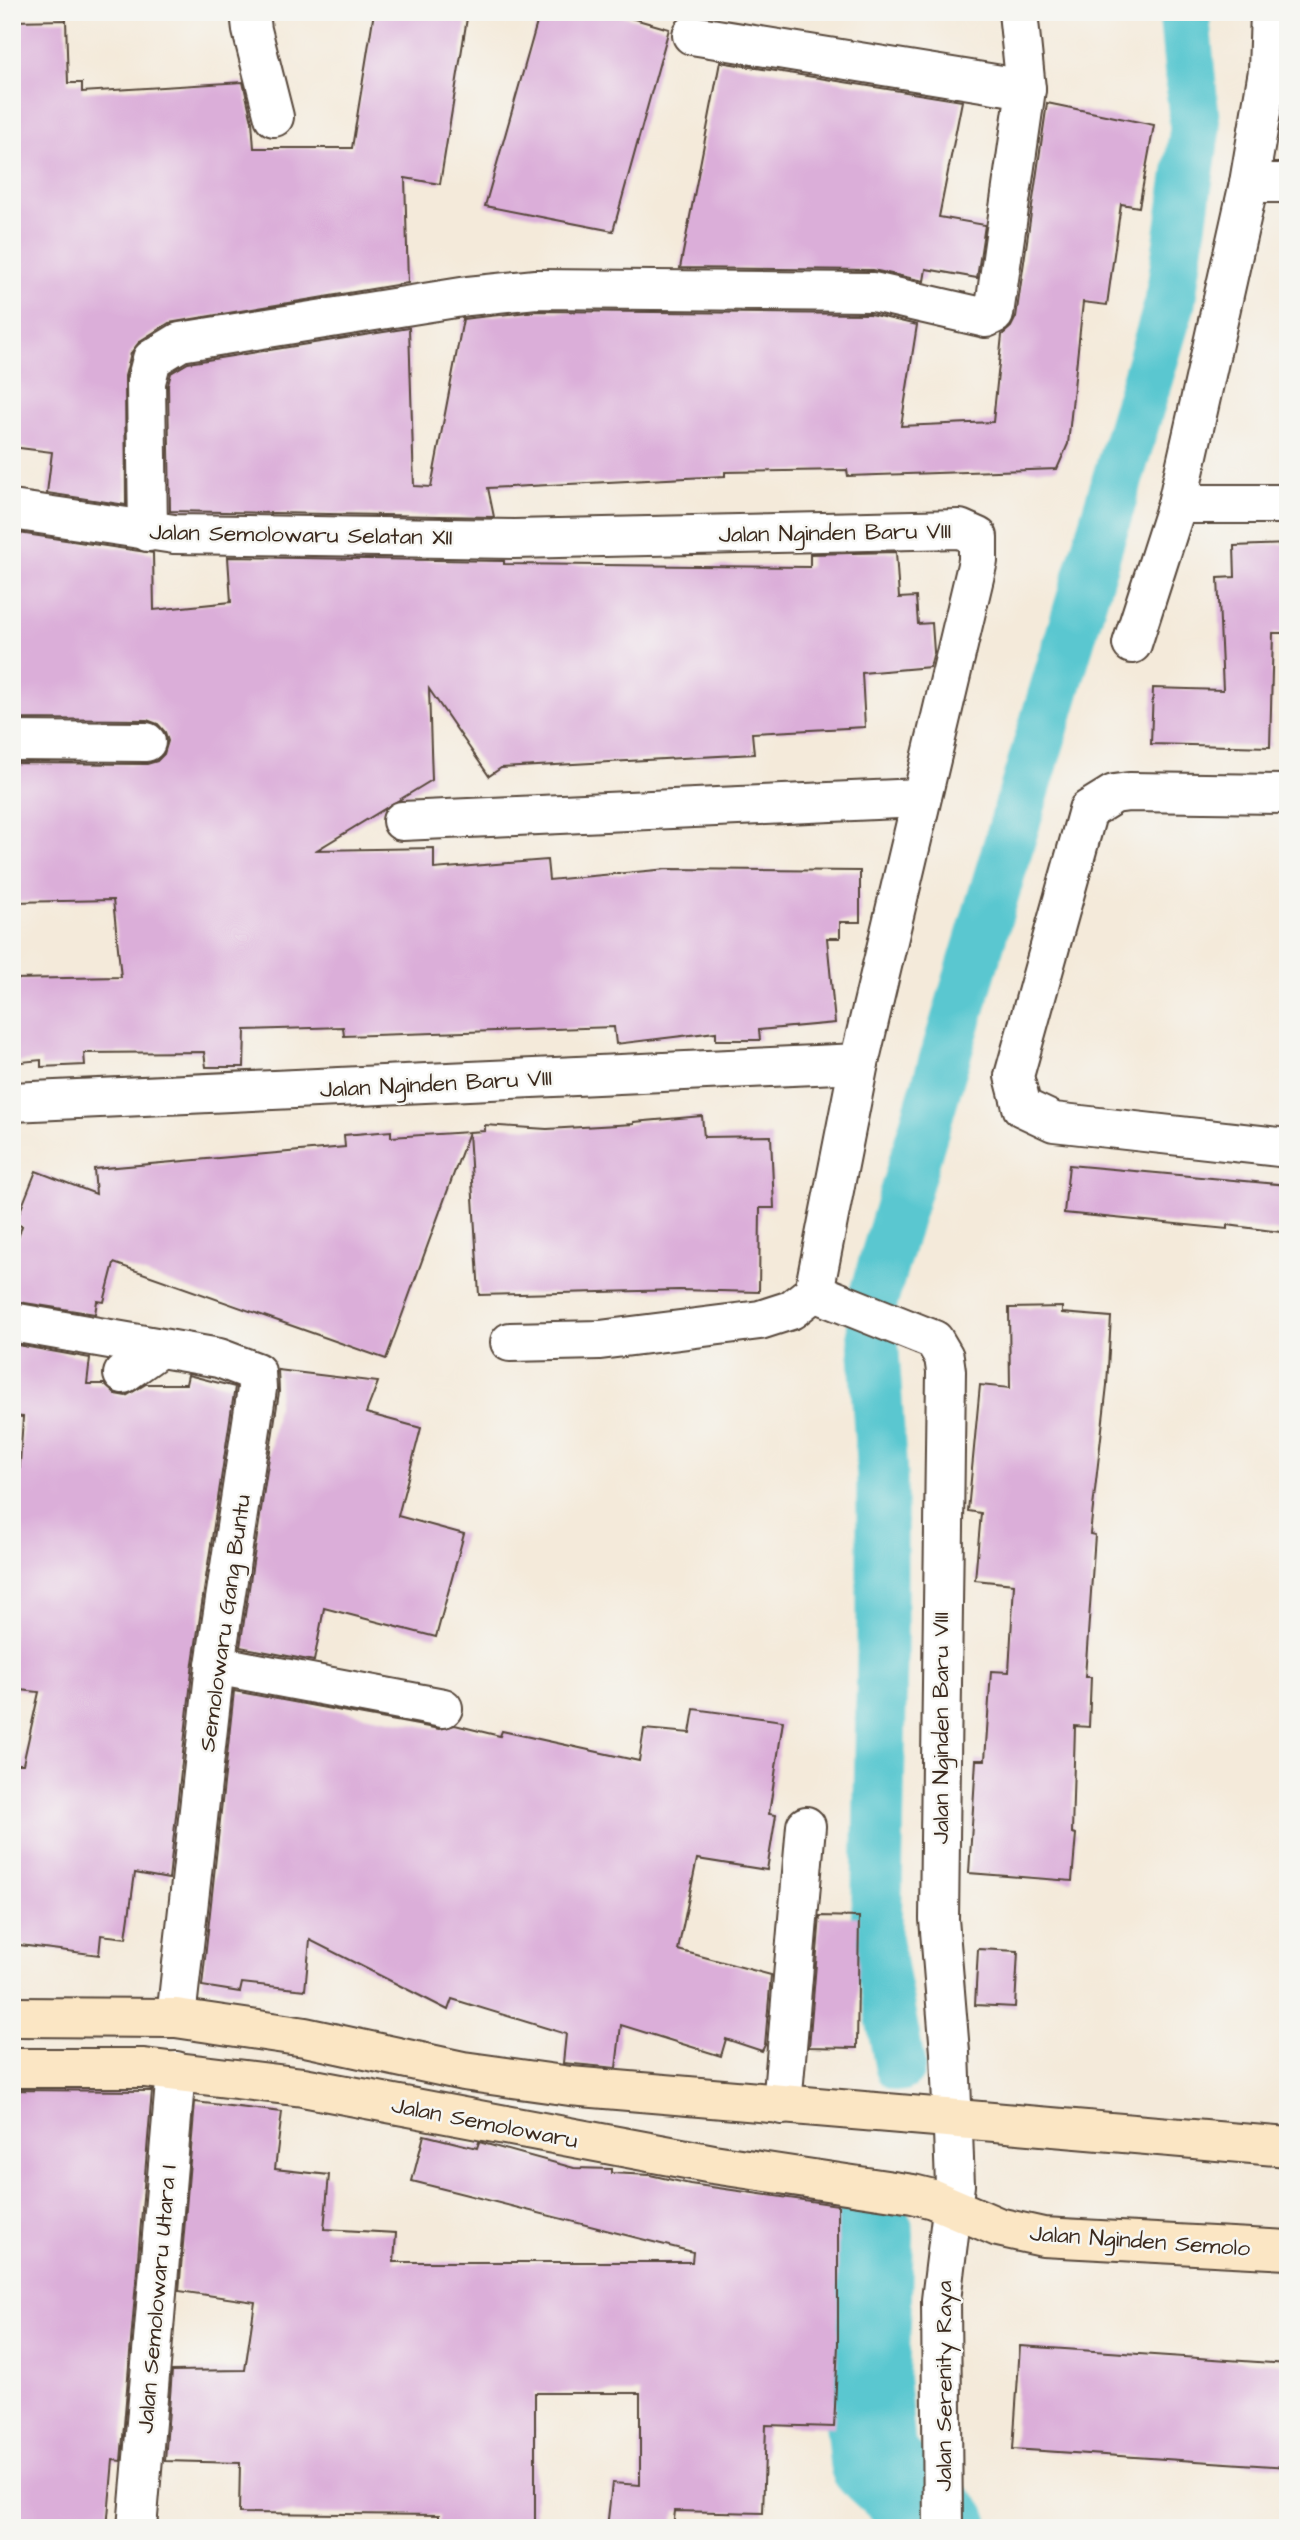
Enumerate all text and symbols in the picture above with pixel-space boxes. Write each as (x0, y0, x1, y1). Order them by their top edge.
street label: Jalan Nginden Baru VIII (718, 515, 952, 552)
street label: Jalan Semolowaru Selatan XII (149, 516, 453, 554)
street label: Jalan Nginden Baru VIII (319, 1062, 553, 1107)
street label: Semolowaru Gang Buntu (191, 1493, 260, 1754)
street label: Jalan Nginden Baru VIII (925, 1612, 958, 1844)
street label: Jalan Semolowaru (389, 2089, 581, 2157)
street label: Jalan Semolowaru Utara I (129, 2164, 185, 2435)
street label: Jalan Nginden Semolo (1029, 2217, 1251, 2266)
street label: Jalan Serenity Raya (928, 2280, 961, 2491)

